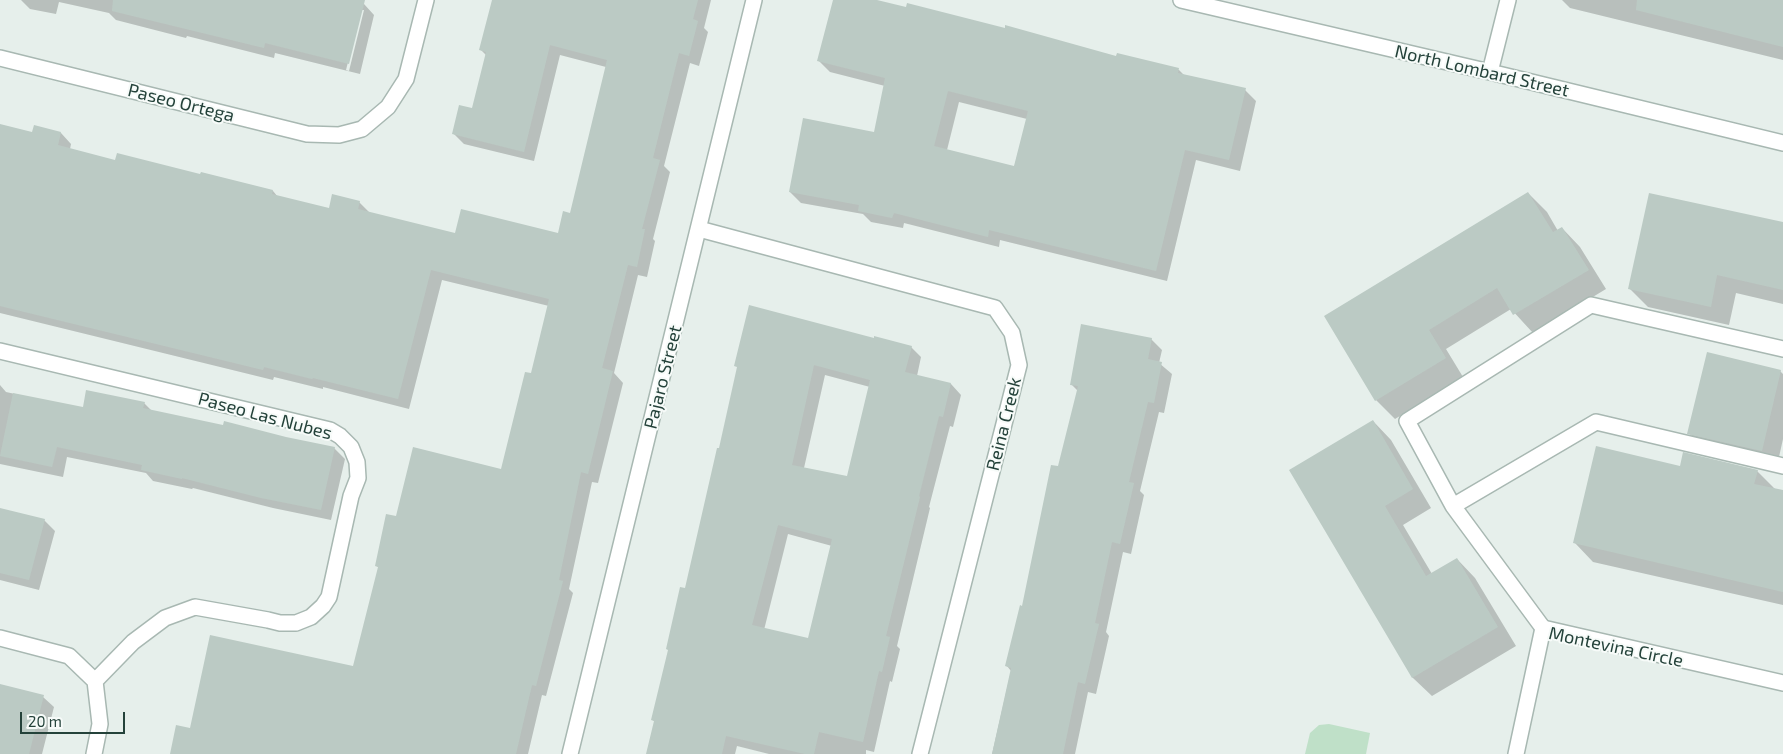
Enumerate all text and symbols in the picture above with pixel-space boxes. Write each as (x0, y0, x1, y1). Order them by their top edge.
street label: North Lombard Street (1393, 40, 1571, 102)
street label: Paseo Ortega (125, 79, 237, 127)
street label: Pajaro Street (640, 323, 686, 431)
street label: Reina Creek (982, 375, 1026, 473)
street label: Paseo Las Nubes (196, 388, 334, 444)
street label: Montevina Circle (1547, 622, 1685, 672)
scale bar (22, 702, 128, 734)
text: 20 m (28, 712, 62, 730)

